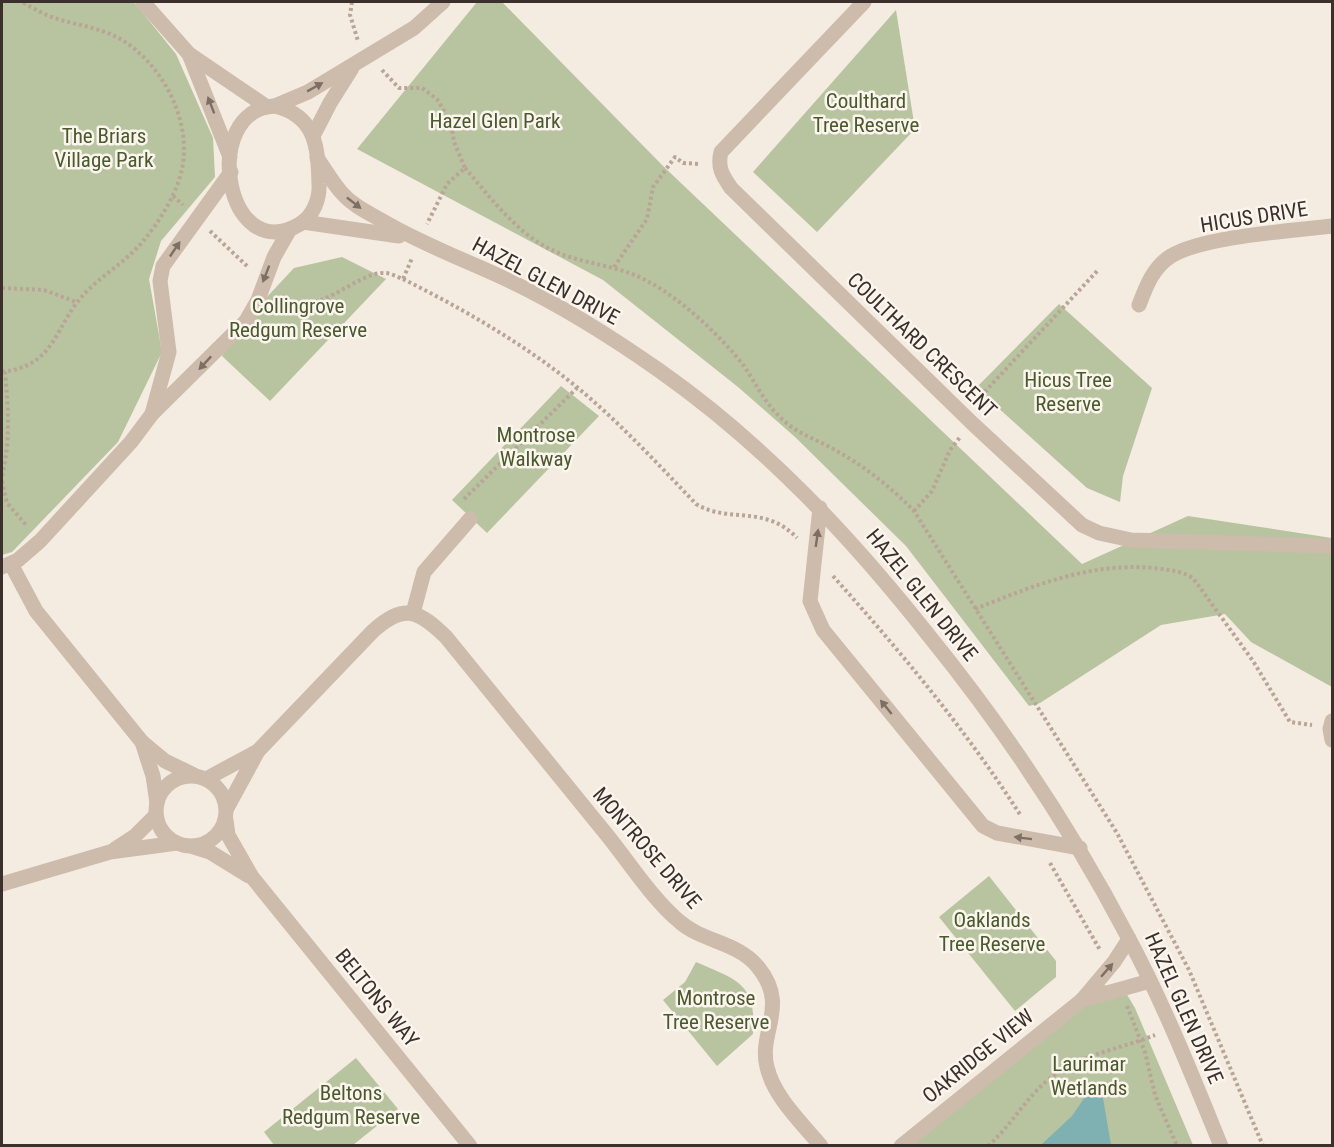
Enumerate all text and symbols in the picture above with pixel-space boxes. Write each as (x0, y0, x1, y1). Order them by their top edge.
one-way arrow (307, 82, 323, 93)
park label: Coulthard Tree Reserve (813, 89, 919, 137)
one-way arrow (205, 96, 215, 114)
park label: Hazel Glen Park (429, 109, 561, 133)
park label: The Briars Village Park (55, 124, 154, 172)
one-way arrow (346, 197, 362, 209)
street label: HICUS DRIVE (1199, 197, 1309, 237)
street label: HAZEL GLEN DRIVE (468, 232, 624, 330)
one-way arrow (169, 241, 180, 257)
one-way arrow (261, 266, 271, 284)
street label: COULTHARD CRESCENT (842, 268, 1002, 422)
park label: Collingrove Redgum Reserve (229, 294, 367, 342)
one-way arrow (198, 355, 212, 370)
park label: Hicus Tree Reserve (1024, 368, 1112, 416)
park label: Montrose Walkway (497, 423, 576, 471)
street label: HAZEL GLEN DRIVE (861, 524, 983, 666)
one-way arrow (813, 529, 822, 548)
one-way arrow (880, 700, 893, 715)
street label: MONTROSE DRIVE (588, 783, 706, 913)
one-way arrow (1013, 833, 1032, 843)
park label: Oaklands Tree Reserve (939, 908, 1045, 956)
street label: HAZEL GLEN DRIVE (1140, 929, 1228, 1087)
street label: BELTONS WAY (330, 944, 424, 1052)
one-way arrow (1100, 963, 1113, 978)
park label: Montrose Tree Reserve (663, 986, 769, 1034)
street label: OAKRIDGE VIEW (918, 1004, 1038, 1108)
park label: Laurimar Wetlands (1051, 1052, 1127, 1100)
park label: Beltons Redgum Reserve (282, 1081, 420, 1129)

